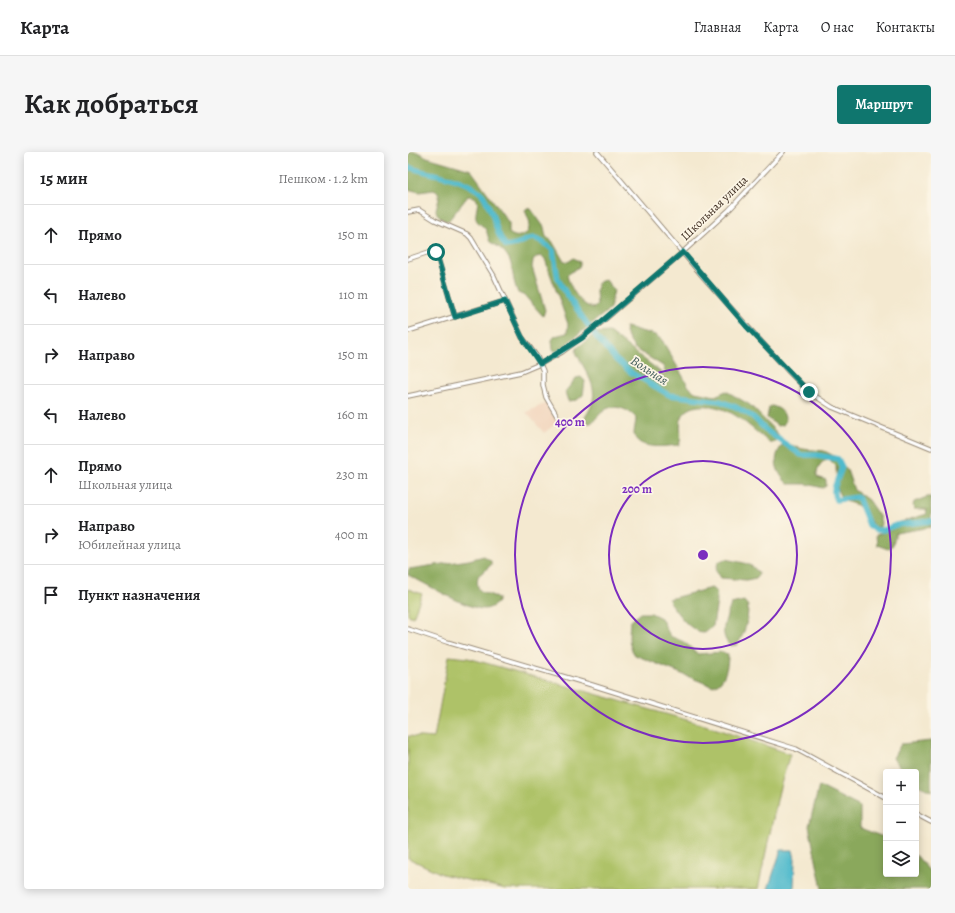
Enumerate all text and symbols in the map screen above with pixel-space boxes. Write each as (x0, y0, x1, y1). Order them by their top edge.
text: Карта (20, 15, 69, 41)
text: Главная (694, 18, 741, 37)
text: Карта (763, 18, 799, 37)
text: О нас (821, 18, 854, 37)
text: Контакты (876, 18, 935, 37)
text: Как добраться (24, 85, 199, 123)
button: Маршрут (837, 85, 931, 124)
text: 15 мин (40, 167, 88, 190)
text: Пешком · 1.2 km (279, 170, 368, 187)
street label: Школьная улица (677, 172, 751, 244)
icon: ahead (40, 224, 62, 246)
text: Прямо (78, 225, 122, 245)
text: 150 m (338, 226, 368, 243)
route start (427, 243, 445, 261)
icon: left (40, 284, 62, 306)
text: Налево (78, 285, 126, 305)
text: 110 m (339, 286, 368, 303)
icon: right (40, 344, 62, 366)
text: Направо (78, 345, 135, 365)
text: 150 m (338, 346, 368, 363)
water label: Вольная (628, 352, 672, 389)
route end (800, 383, 818, 401)
icon: left (40, 404, 62, 426)
text: Налево (78, 405, 126, 425)
text: 160 m (337, 406, 368, 423)
text: 400 m (555, 414, 585, 430)
text: Прямо (78, 456, 122, 476)
icon: ahead (40, 464, 62, 486)
text: 230 m (336, 466, 368, 483)
text: Школьная улица (78, 476, 173, 493)
text: 200 m (622, 481, 652, 497)
text: Направо (78, 516, 135, 536)
icon: right (40, 524, 62, 546)
text: 400 m (335, 526, 368, 543)
text: Юбилейная улица (78, 536, 181, 553)
centre of rings (696, 548, 710, 562)
icon: arrive (40, 584, 62, 606)
text: Пункт назначения (78, 585, 200, 605)
map controls (883, 769, 919, 877)
button: + (883, 769, 919, 805)
button: − (883, 805, 919, 841)
button: layers (883, 841, 919, 877)

